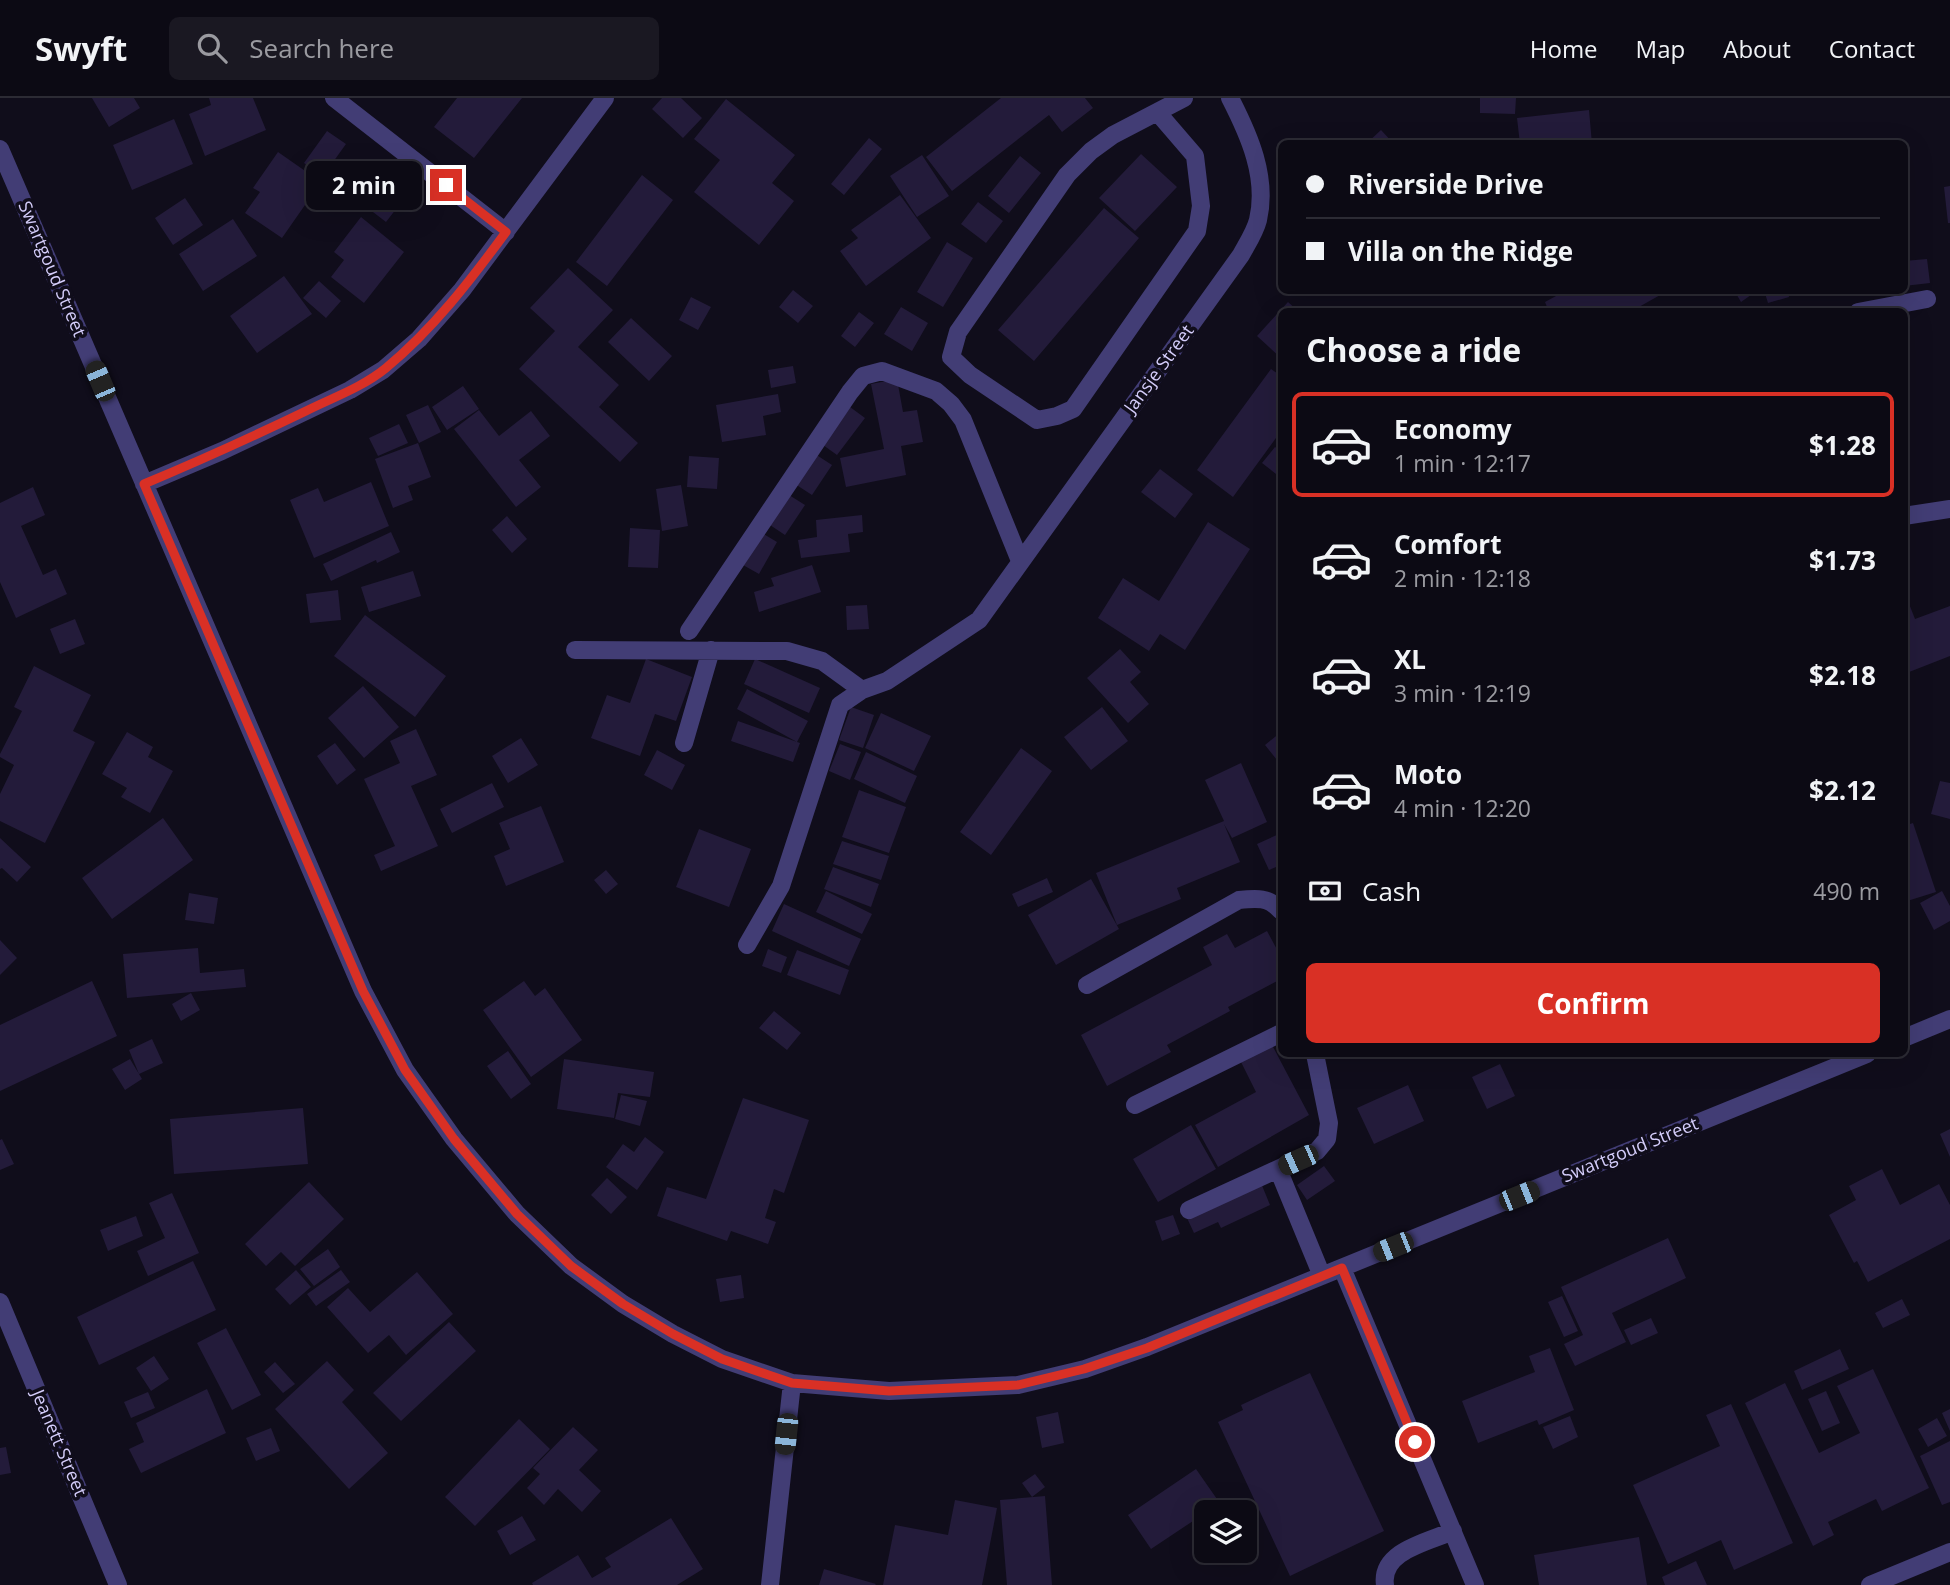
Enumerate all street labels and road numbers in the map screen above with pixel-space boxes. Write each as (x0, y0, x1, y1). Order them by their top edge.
street label: Swartgoud Street (14, 197, 92, 340)
street label: Jansje Street (1117, 319, 1198, 419)
street label: Swartgoud Street (1558, 1111, 1701, 1187)
street label: Jeanett Street (26, 1384, 93, 1500)

